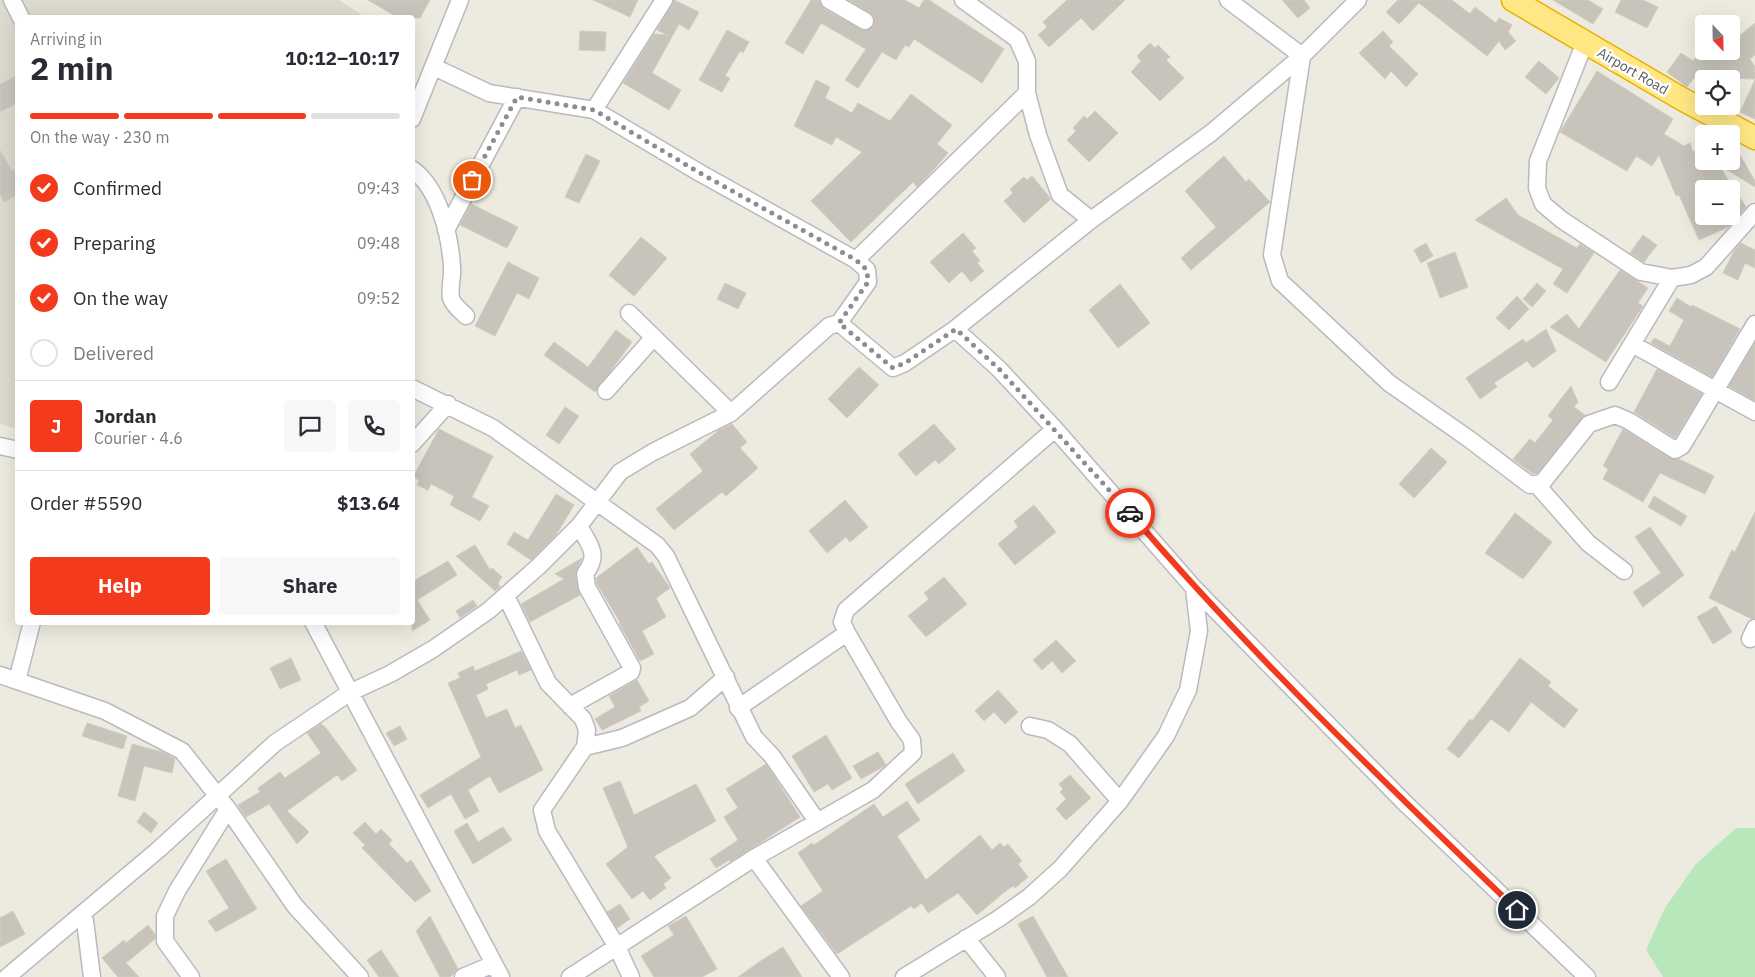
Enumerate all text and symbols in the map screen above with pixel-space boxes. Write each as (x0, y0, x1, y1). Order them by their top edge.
north arrow (1695, 15, 1740, 60)
map controls (1695, 15, 1740, 225)
text: Arriving in (30, 29, 102, 49)
street label: Airport Road (1594, 43, 1672, 99)
text: 10:12–10:17 (285, 46, 400, 70)
text: 2 min (30, 47, 114, 89)
button: locate (1695, 70, 1740, 115)
button: + (1695, 125, 1740, 170)
text: On the way · 230 m (30, 127, 169, 147)
pin (451, 159, 493, 201)
icon: bag (458, 166, 486, 194)
icon: check (30, 174, 58, 202)
text: Confirmed (73, 176, 162, 200)
text: 09:43 (357, 178, 400, 198)
button: − (1695, 180, 1740, 225)
icon: check (30, 229, 58, 257)
text: Preparing (73, 231, 155, 255)
text: 09:48 (357, 233, 400, 253)
icon: check (30, 284, 58, 312)
text: On the way (73, 286, 168, 310)
text: 09:52 (357, 288, 400, 308)
text: Delivered (73, 341, 154, 365)
button: chat (284, 400, 336, 452)
button: phone (348, 400, 400, 452)
text: Jordan (94, 404, 157, 428)
text: J (51, 414, 61, 438)
text: Courier · 4.6 (94, 428, 183, 448)
courier (1105, 488, 1155, 538)
text: Order #5590 (30, 491, 142, 515)
text: $13.64 (337, 491, 400, 515)
icon: car (1116, 499, 1144, 527)
button: Help (30, 557, 210, 615)
button: Share (220, 557, 400, 615)
pin (1496, 889, 1538, 931)
icon: home (1503, 896, 1531, 924)

